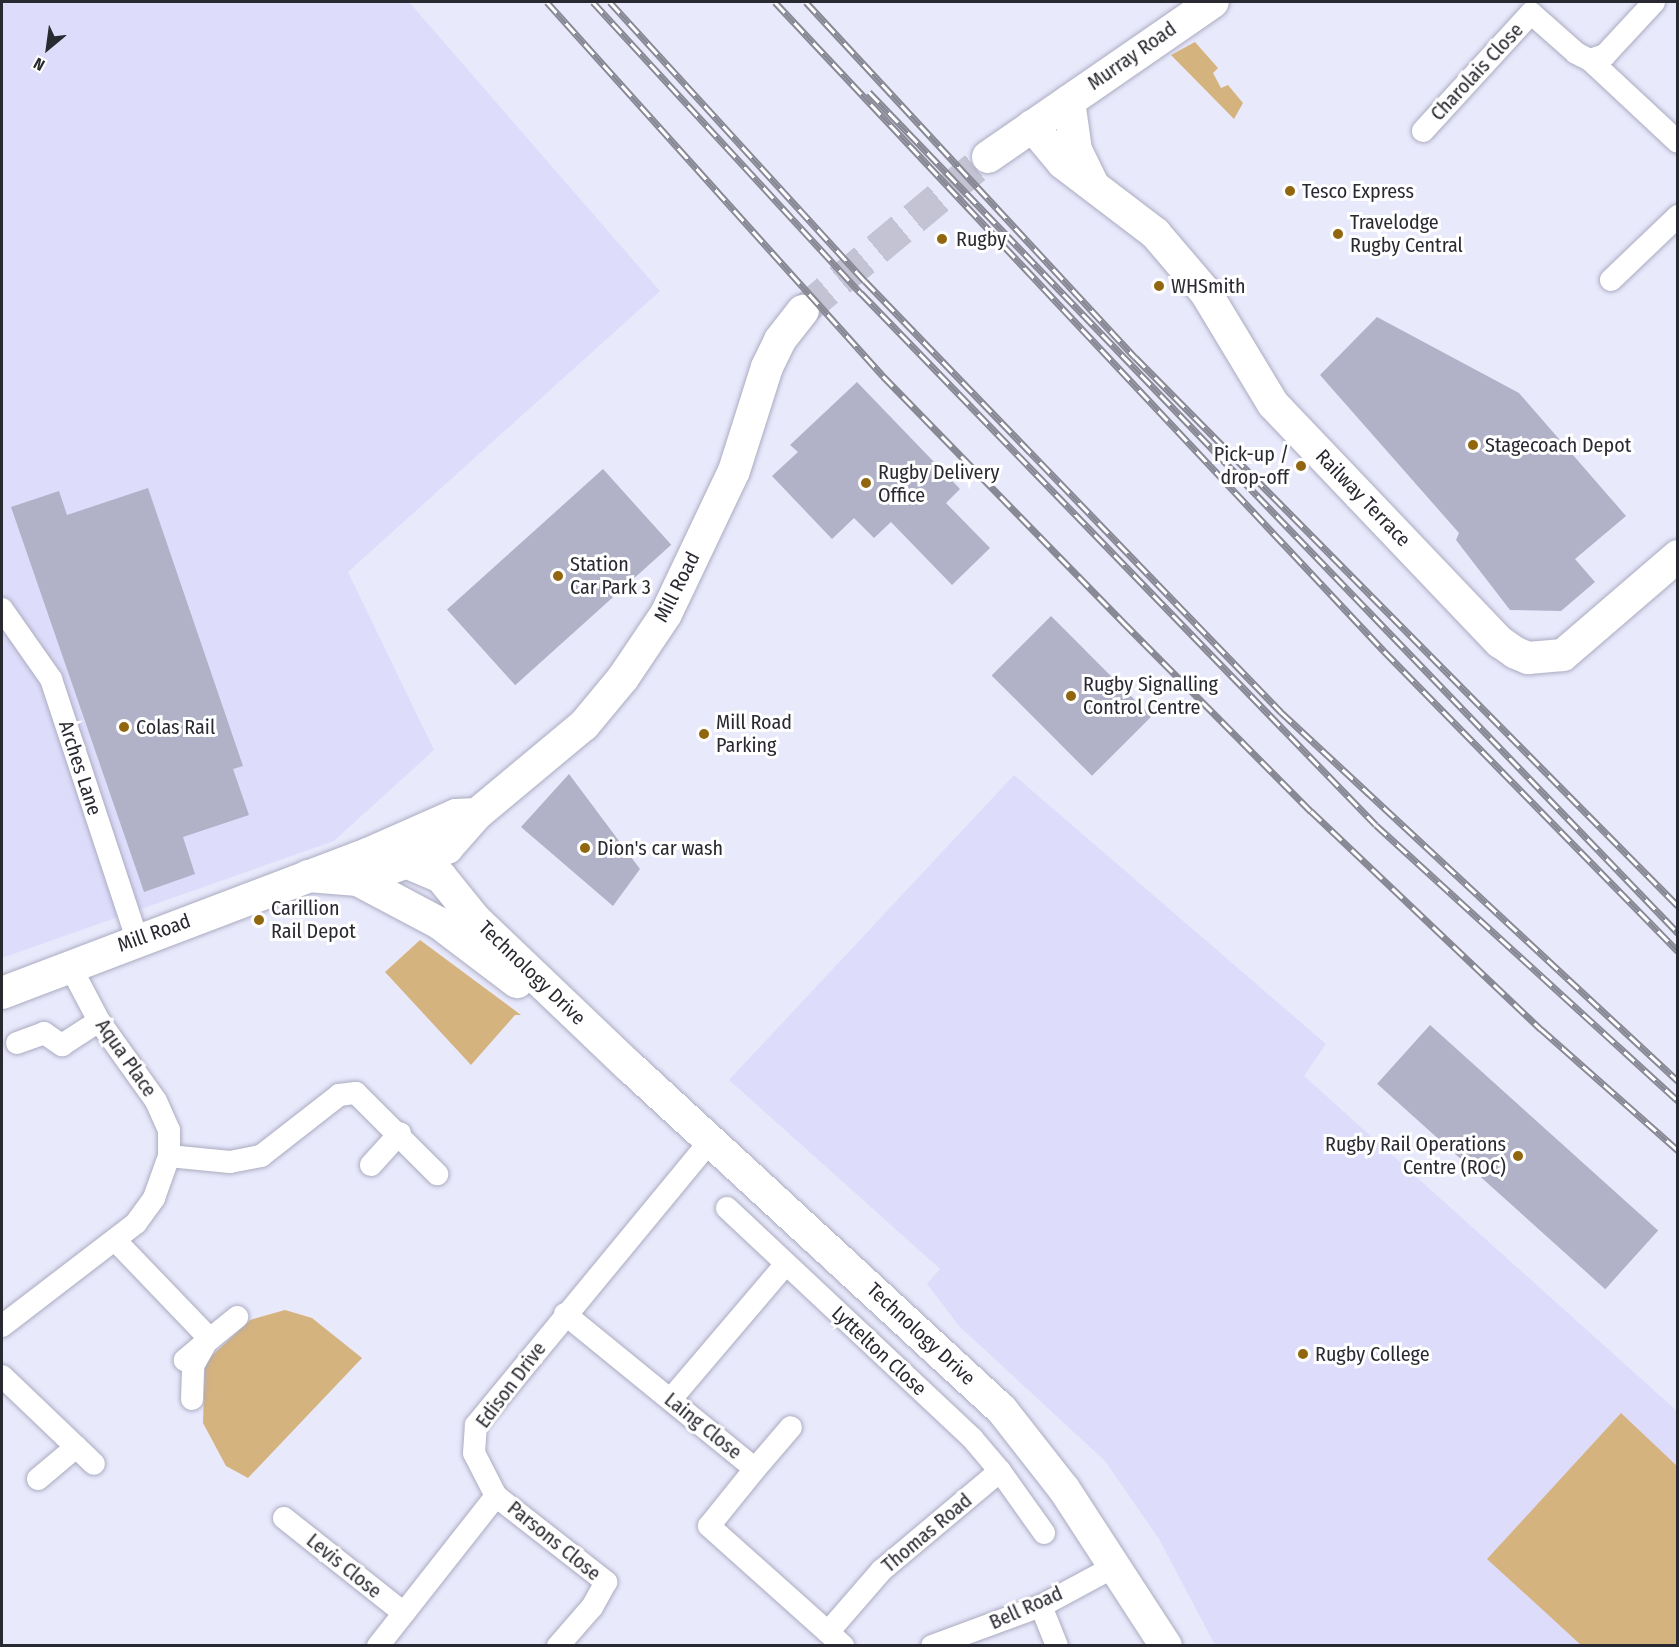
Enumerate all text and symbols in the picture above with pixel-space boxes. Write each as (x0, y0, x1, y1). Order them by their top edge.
street label: Murray Road (1083, 17, 1181, 95)
north arrow (18, 18, 78, 78)
street label: Charolais Close (1426, 18, 1528, 126)
text: N (30, 54, 48, 75)
place label: Tesco Express (1302, 179, 1414, 203)
marker: Tesco Express (1283, 184, 1297, 198)
place label: Travelodge Rugby Central (1350, 210, 1463, 257)
place label: Rugby (956, 227, 1006, 251)
marker: Travelodge Rugby Central (1331, 227, 1345, 241)
marker: Rugby (933, 230, 951, 248)
place label: WHSmith (1171, 274, 1246, 298)
marker: WHSmith (1152, 279, 1166, 293)
place label: Stagecoach Depot (1485, 433, 1631, 457)
marker: Stagecoach Depot (1466, 438, 1480, 452)
place label: Pick-up / drop-off (1214, 442, 1289, 489)
street label: Railway Terrace (1311, 444, 1415, 552)
marker: Pick-up / drop-off (1294, 459, 1308, 473)
place label: Rugby Delivery Office (878, 460, 999, 507)
marker: Rugby Delivery Office (859, 476, 873, 490)
street label: Mill Road (649, 548, 705, 626)
place label: Station Car Park 3 (570, 552, 651, 599)
marker: Station Car Park 3 (551, 569, 565, 583)
place label: Rugby Signalling Control Centre (1083, 672, 1218, 719)
marker: Rugby Signalling Control Centre (1064, 689, 1078, 703)
place label: Mill Road Parking (716, 710, 792, 757)
place label: Colas Rail (136, 715, 215, 739)
street label: Arches Lane (53, 718, 107, 818)
marker: Colas Rail (117, 720, 131, 734)
marker: Mill Road Parking (697, 727, 711, 741)
place label: Dion's car wash (597, 836, 723, 860)
marker: Dion's car wash (578, 841, 592, 855)
place label: Carillion Rail Depot (271, 897, 356, 944)
street label: Mill Road (114, 909, 194, 957)
marker: Carillion Rail Depot (252, 913, 266, 927)
street label: Technology Drive (474, 916, 590, 1030)
street label: Aqua Place (91, 1014, 161, 1102)
place label: Rugby Rail Operations Centre (ROC) (1325, 1132, 1506, 1179)
marker: Rugby Rail Operations Centre (ROC) (1511, 1149, 1525, 1163)
street label: Technology Drive (862, 1278, 980, 1390)
street label: Lyttelton Close (827, 1301, 931, 1401)
street label: Edison Drive (471, 1337, 551, 1433)
place label: Rugby College (1315, 1342, 1430, 1366)
marker: Rugby College (1296, 1347, 1310, 1361)
street label: Laing Close (660, 1388, 746, 1464)
street label: Thomas Road (877, 1488, 977, 1578)
street label: Parsons Close (503, 1496, 605, 1586)
street label: Levis Close (302, 1529, 386, 1603)
street label: Bell Road (986, 1581, 1066, 1635)

